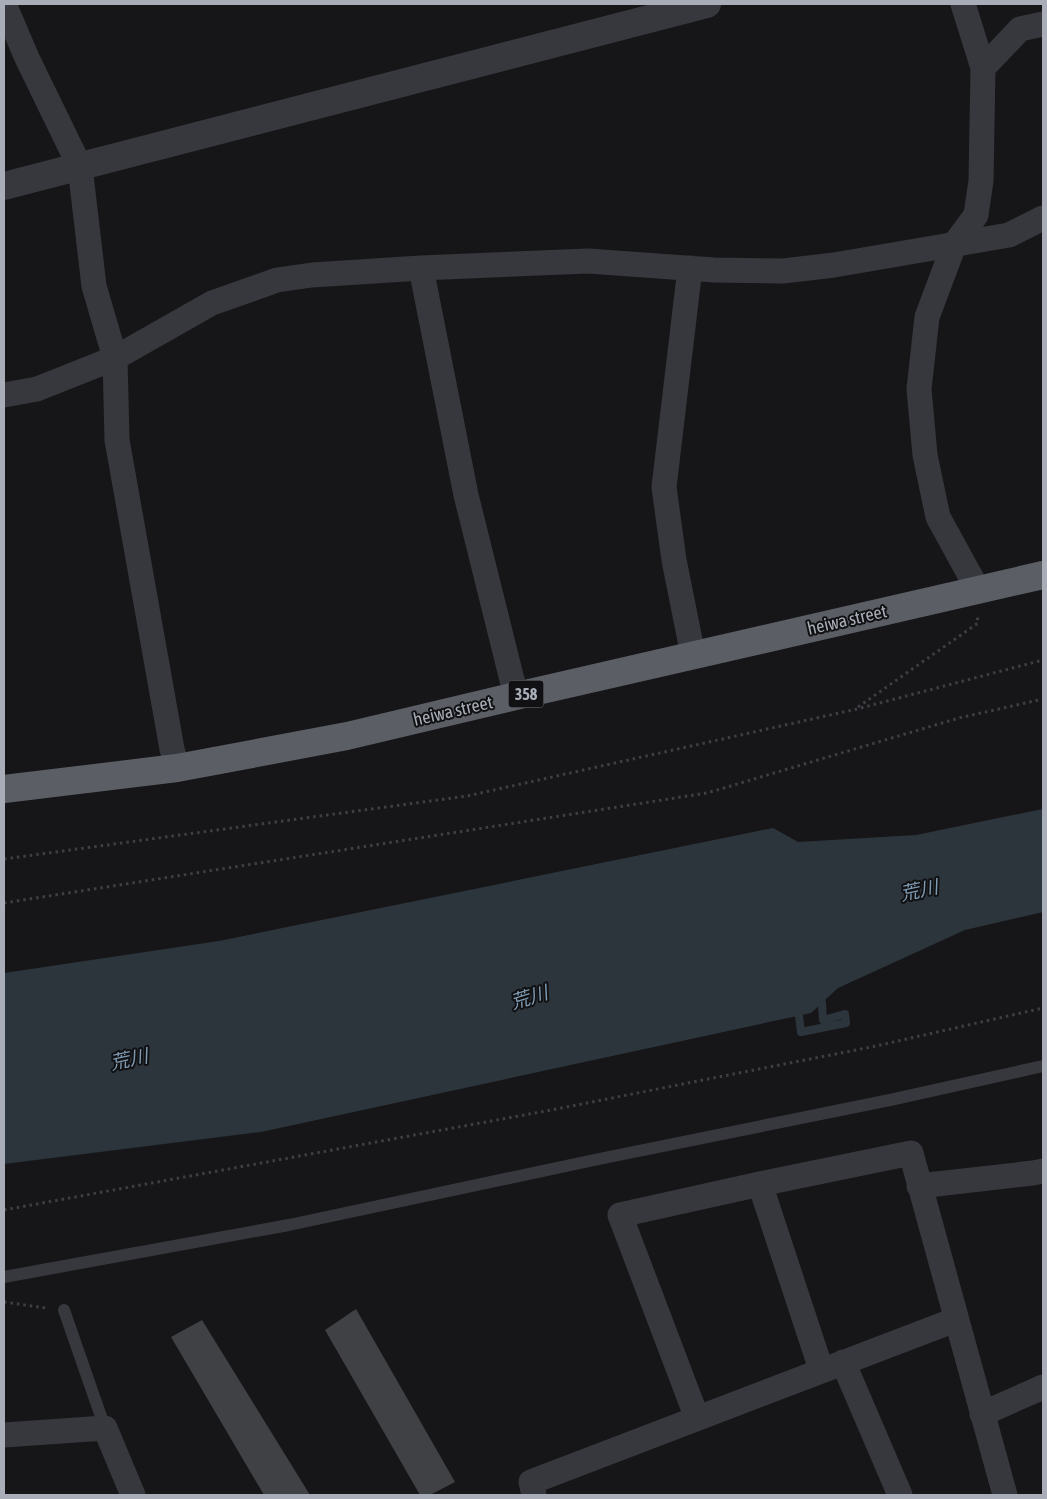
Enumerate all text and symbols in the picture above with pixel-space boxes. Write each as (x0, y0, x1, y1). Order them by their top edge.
street label: heiwa street (805, 600, 889, 639)
road number: 358 (508, 681, 544, 708)
street label: heiwa street (411, 691, 495, 730)
water label: 荒川 (898, 875, 942, 905)
water label: 荒川 (508, 980, 552, 1013)
water label: 荒川 (108, 1044, 152, 1074)

